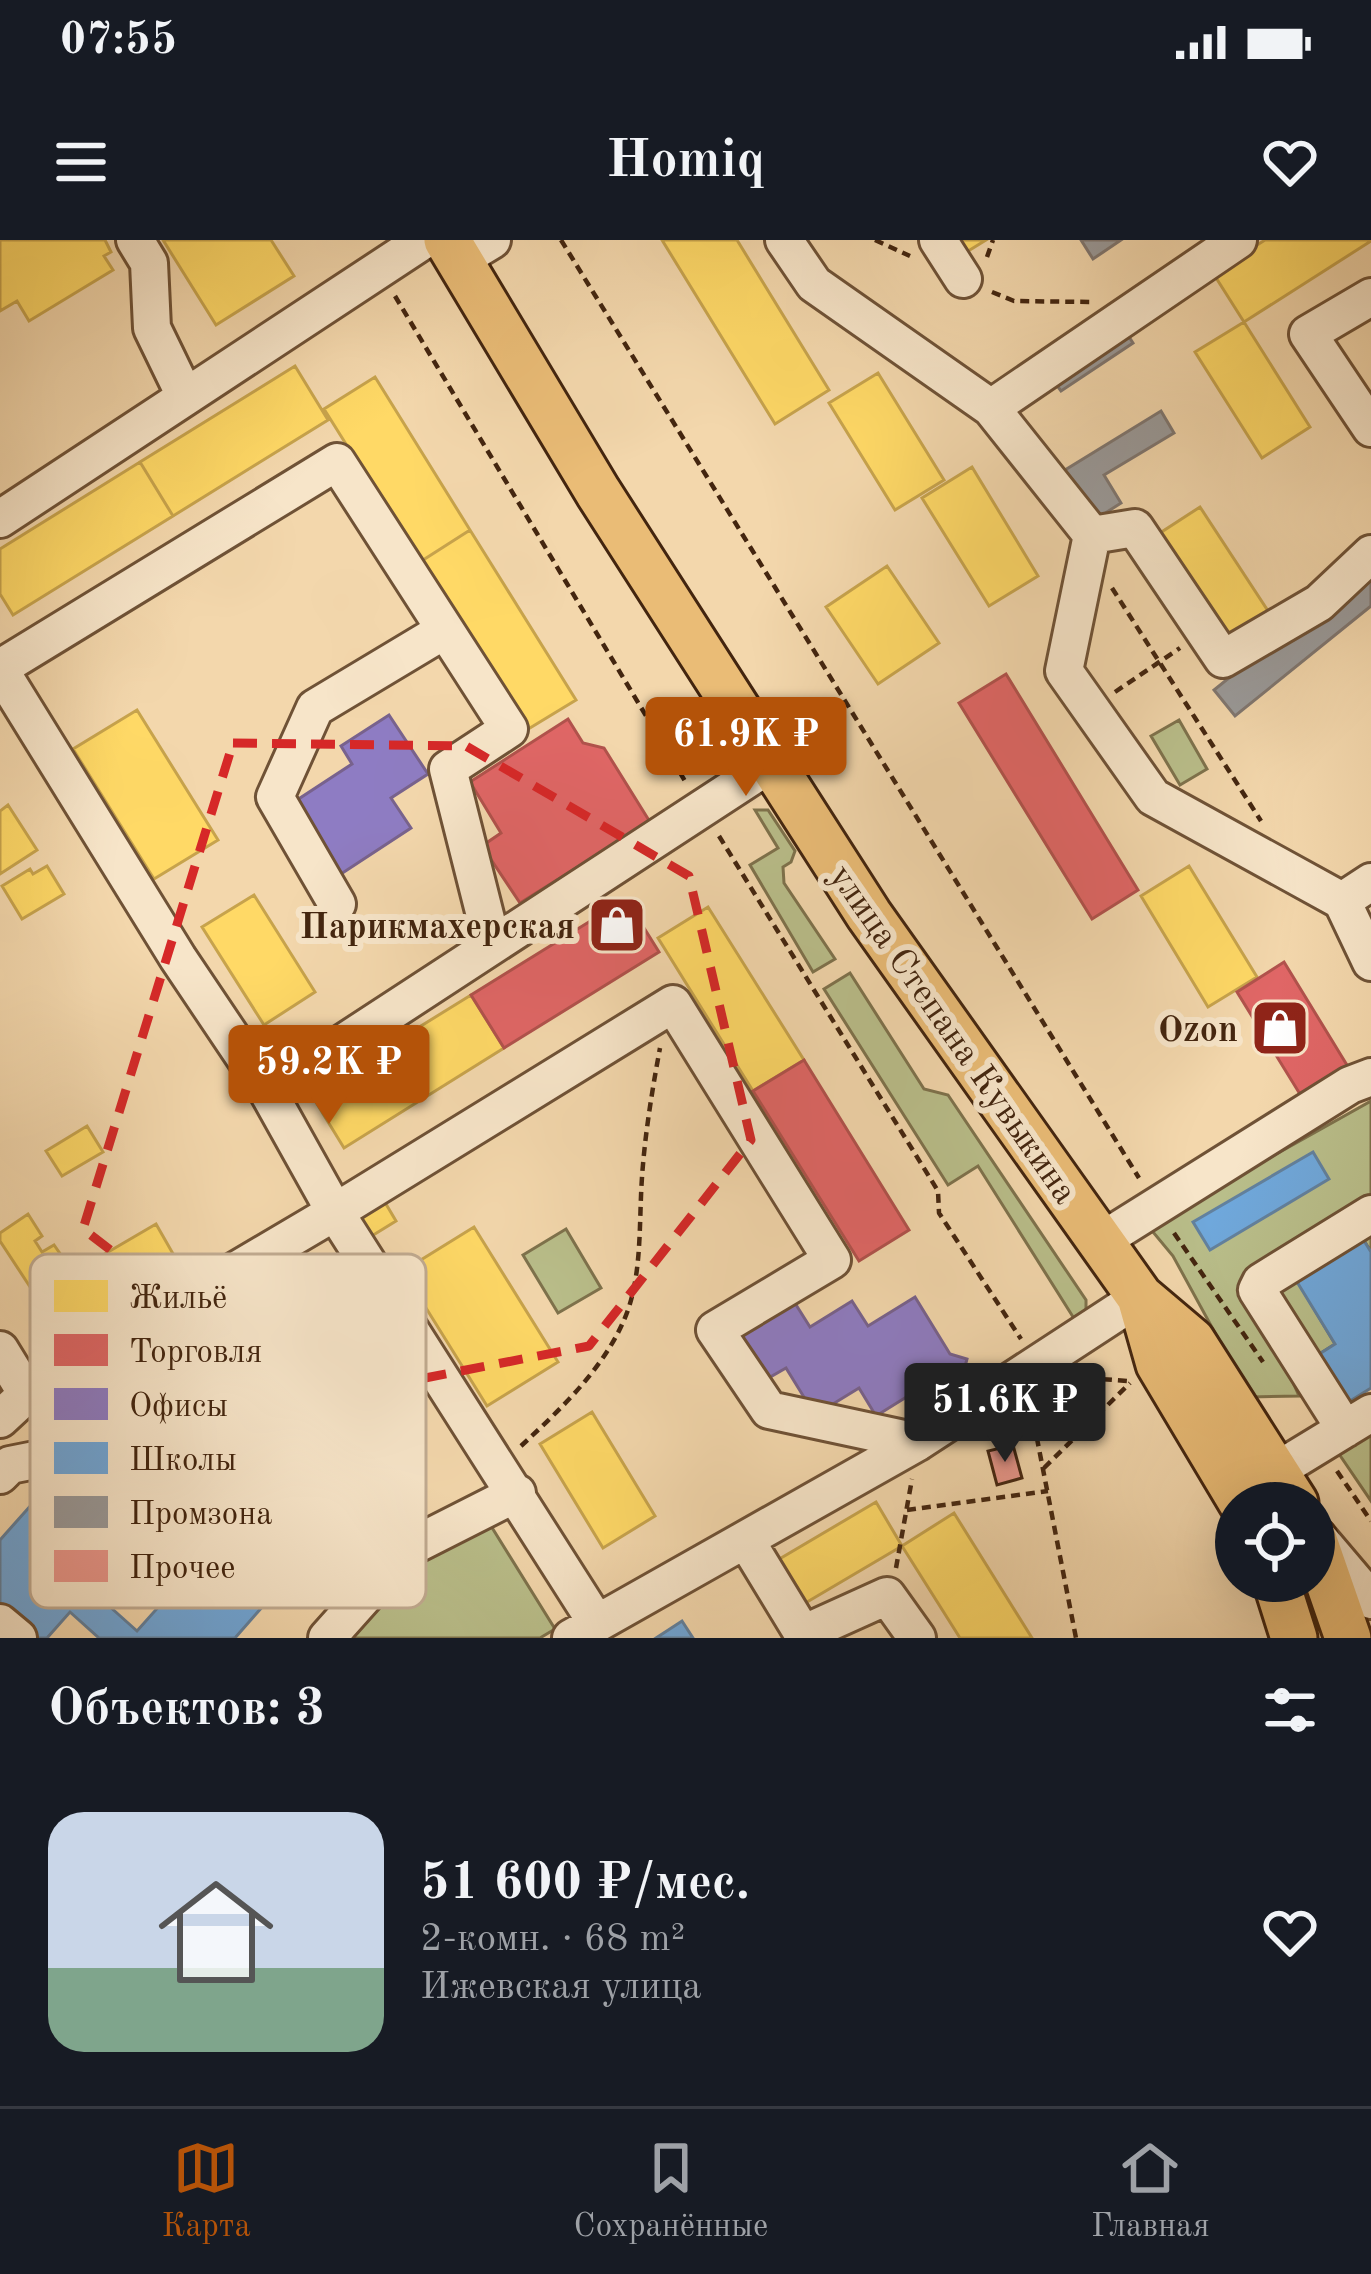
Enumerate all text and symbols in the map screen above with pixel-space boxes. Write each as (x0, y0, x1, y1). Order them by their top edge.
text: 07:55 (60, 19, 177, 64)
icon: menu (48, 129, 114, 195)
icon: heart (1257, 129, 1323, 195)
text: Homiq (606, 135, 765, 189)
pin: 61.9K ₽ (635, 697, 857, 799)
text: 61.9K ₽ (672, 716, 820, 755)
street label: улица Степана Кувыкина (821, 859, 1083, 1211)
shop icon: Парикмахерская (586, 894, 648, 956)
place label: Парикмахерская (300, 911, 575, 947)
shop icon: Ozon (1249, 997, 1311, 1059)
place label: Ozon (1158, 1014, 1238, 1050)
pin: 59.2K ₽ (218, 1025, 440, 1127)
text: 59.2K ₽ (255, 1044, 403, 1083)
legend (30, 1254, 426, 1608)
text: Жильё (129, 1283, 227, 1316)
text: Торговля (129, 1337, 262, 1370)
pin: 51.6K ₽ (894, 1363, 1116, 1465)
text: 51.6K ₽ (931, 1382, 1079, 1421)
text: Офисы (129, 1391, 228, 1424)
text: Школы (129, 1445, 237, 1478)
map controls (1215, 1482, 1335, 1602)
button: locate (1215, 1482, 1335, 1602)
text: Промзона (129, 1499, 273, 1532)
text: Прочее (129, 1553, 235, 1586)
icon: filters (1257, 1677, 1323, 1743)
text: Объектов: 3 (48, 1685, 325, 1736)
text: 51 600 ₽/мес. (420, 1859, 750, 1910)
icon: home (144, 1860, 288, 2004)
icon: heart (1257, 1899, 1323, 1965)
text: 2-комн. · 68 m² (420, 1920, 685, 1959)
text: Ижевская улица (420, 1968, 702, 2007)
tab: Карта (161, 2135, 251, 2248)
tab: Сохранённые (574, 2135, 768, 2248)
tab: Главная (1091, 2135, 1210, 2248)

